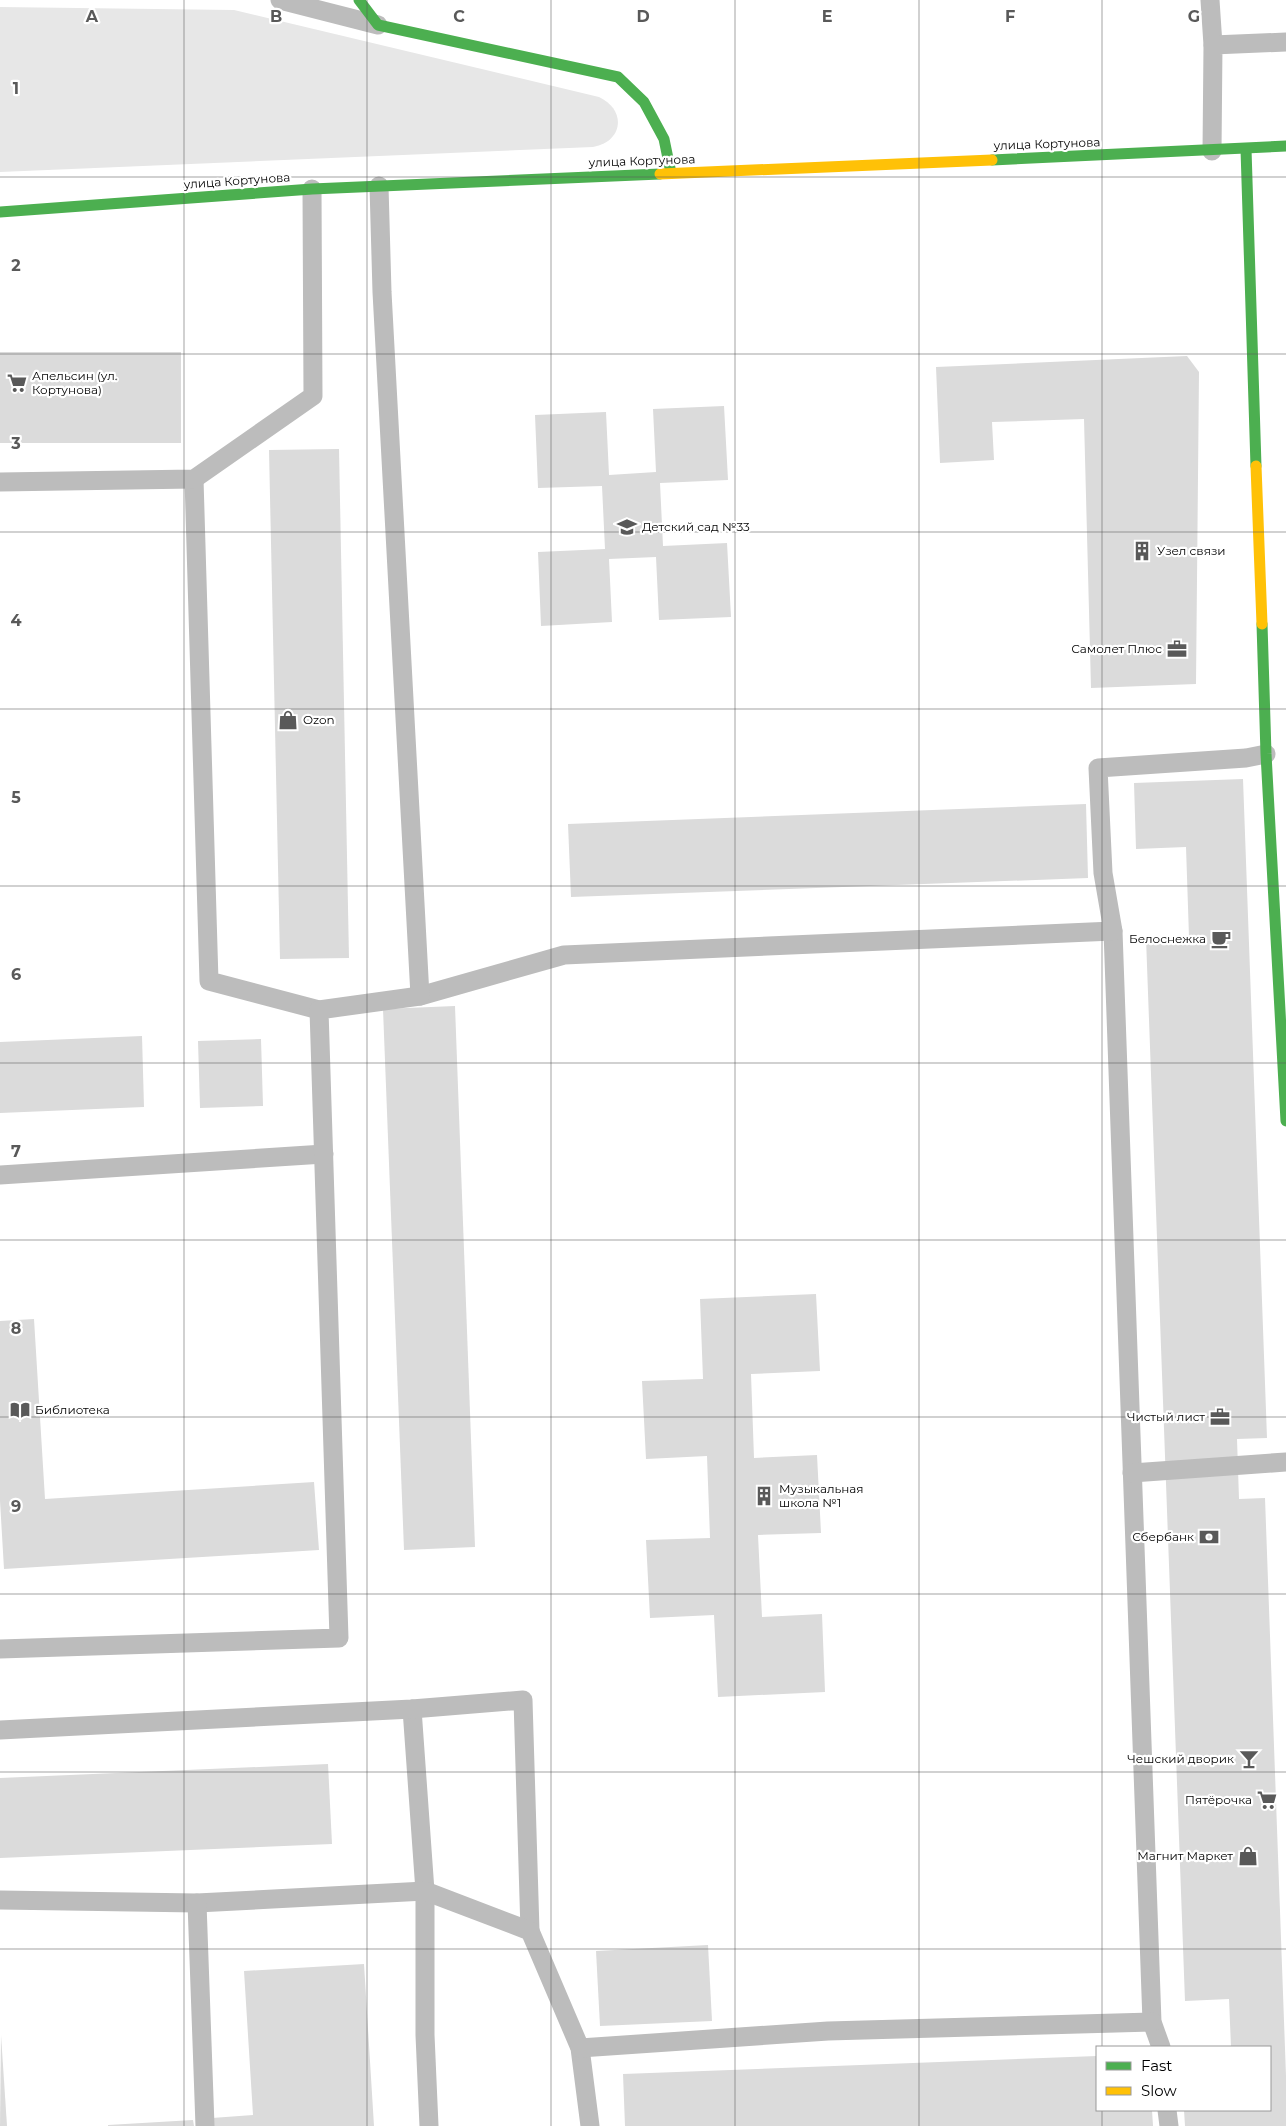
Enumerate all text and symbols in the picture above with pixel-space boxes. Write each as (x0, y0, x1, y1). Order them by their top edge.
text: A (85, 7, 99, 26)
text: B (270, 7, 282, 26)
text: C (453, 7, 465, 26)
text: D (636, 7, 650, 26)
text: E (822, 7, 832, 26)
text: F (1005, 7, 1015, 26)
text: G (1188, 7, 1200, 26)
text: 1 (13, 79, 19, 98)
street label: улица Кортунова (992, 134, 1101, 153)
street label: улица Кортунова (587, 151, 696, 170)
street label: улица Кортунова (182, 169, 291, 192)
text: 2 (11, 256, 21, 275)
place label: Апельсин (ул. Кортунова) (32, 368, 117, 397)
supermarket icon: Апельсин (ул. Кортунова) (6, 372, 28, 394)
text: 3 (10, 434, 21, 453)
school or university icon: Детский сад №33 (616, 516, 638, 538)
place label: Детский сад №33 (642, 519, 750, 534)
building icon: Узел связи (1131, 540, 1153, 562)
place label: Узел связи (1157, 543, 1226, 558)
text: 4 (10, 611, 22, 630)
office icon: Самолет Плюс (1166, 638, 1188, 660)
place label: Самолет Плюс (1071, 641, 1162, 656)
shop icon: Ozon (277, 709, 299, 731)
place label: Ozon (303, 712, 335, 727)
text: 5 (11, 788, 21, 807)
cafe icon: Белоснежка (1210, 928, 1232, 950)
place label: Белоснежка (1129, 931, 1206, 946)
text: 6 (11, 965, 21, 984)
text: 7 (11, 1142, 21, 1161)
text: 8 (11, 1319, 21, 1338)
library icon: Библиотека (9, 1399, 31, 1421)
place label: Библиотека (35, 1402, 110, 1417)
office icon: Чистый лист (1209, 1406, 1231, 1428)
place label: Чистый лист (1127, 1409, 1205, 1424)
place label: Музыкальная школа №1 (779, 1481, 864, 1510)
building icon: Музыкальная школа №1 (753, 1485, 775, 1507)
text: 9 (11, 1497, 21, 1516)
bank icon: Сбербанк (1198, 1526, 1220, 1548)
place label: Сбербанк (1132, 1529, 1194, 1544)
bar icon: Чешский дворик (1238, 1748, 1260, 1770)
place label: Чешский дворик (1127, 1751, 1234, 1766)
supermarket icon: Пятёрочка (1256, 1789, 1278, 1811)
place label: Пятёрочка (1185, 1792, 1252, 1807)
shop icon: Магнит Маркет (1237, 1845, 1259, 1867)
place label: Магнит Маркет (1137, 1848, 1233, 1863)
legend (1096, 2046, 1271, 2111)
text: Fast (1141, 2056, 1172, 2075)
text: Slow (1141, 2081, 1177, 2100)

